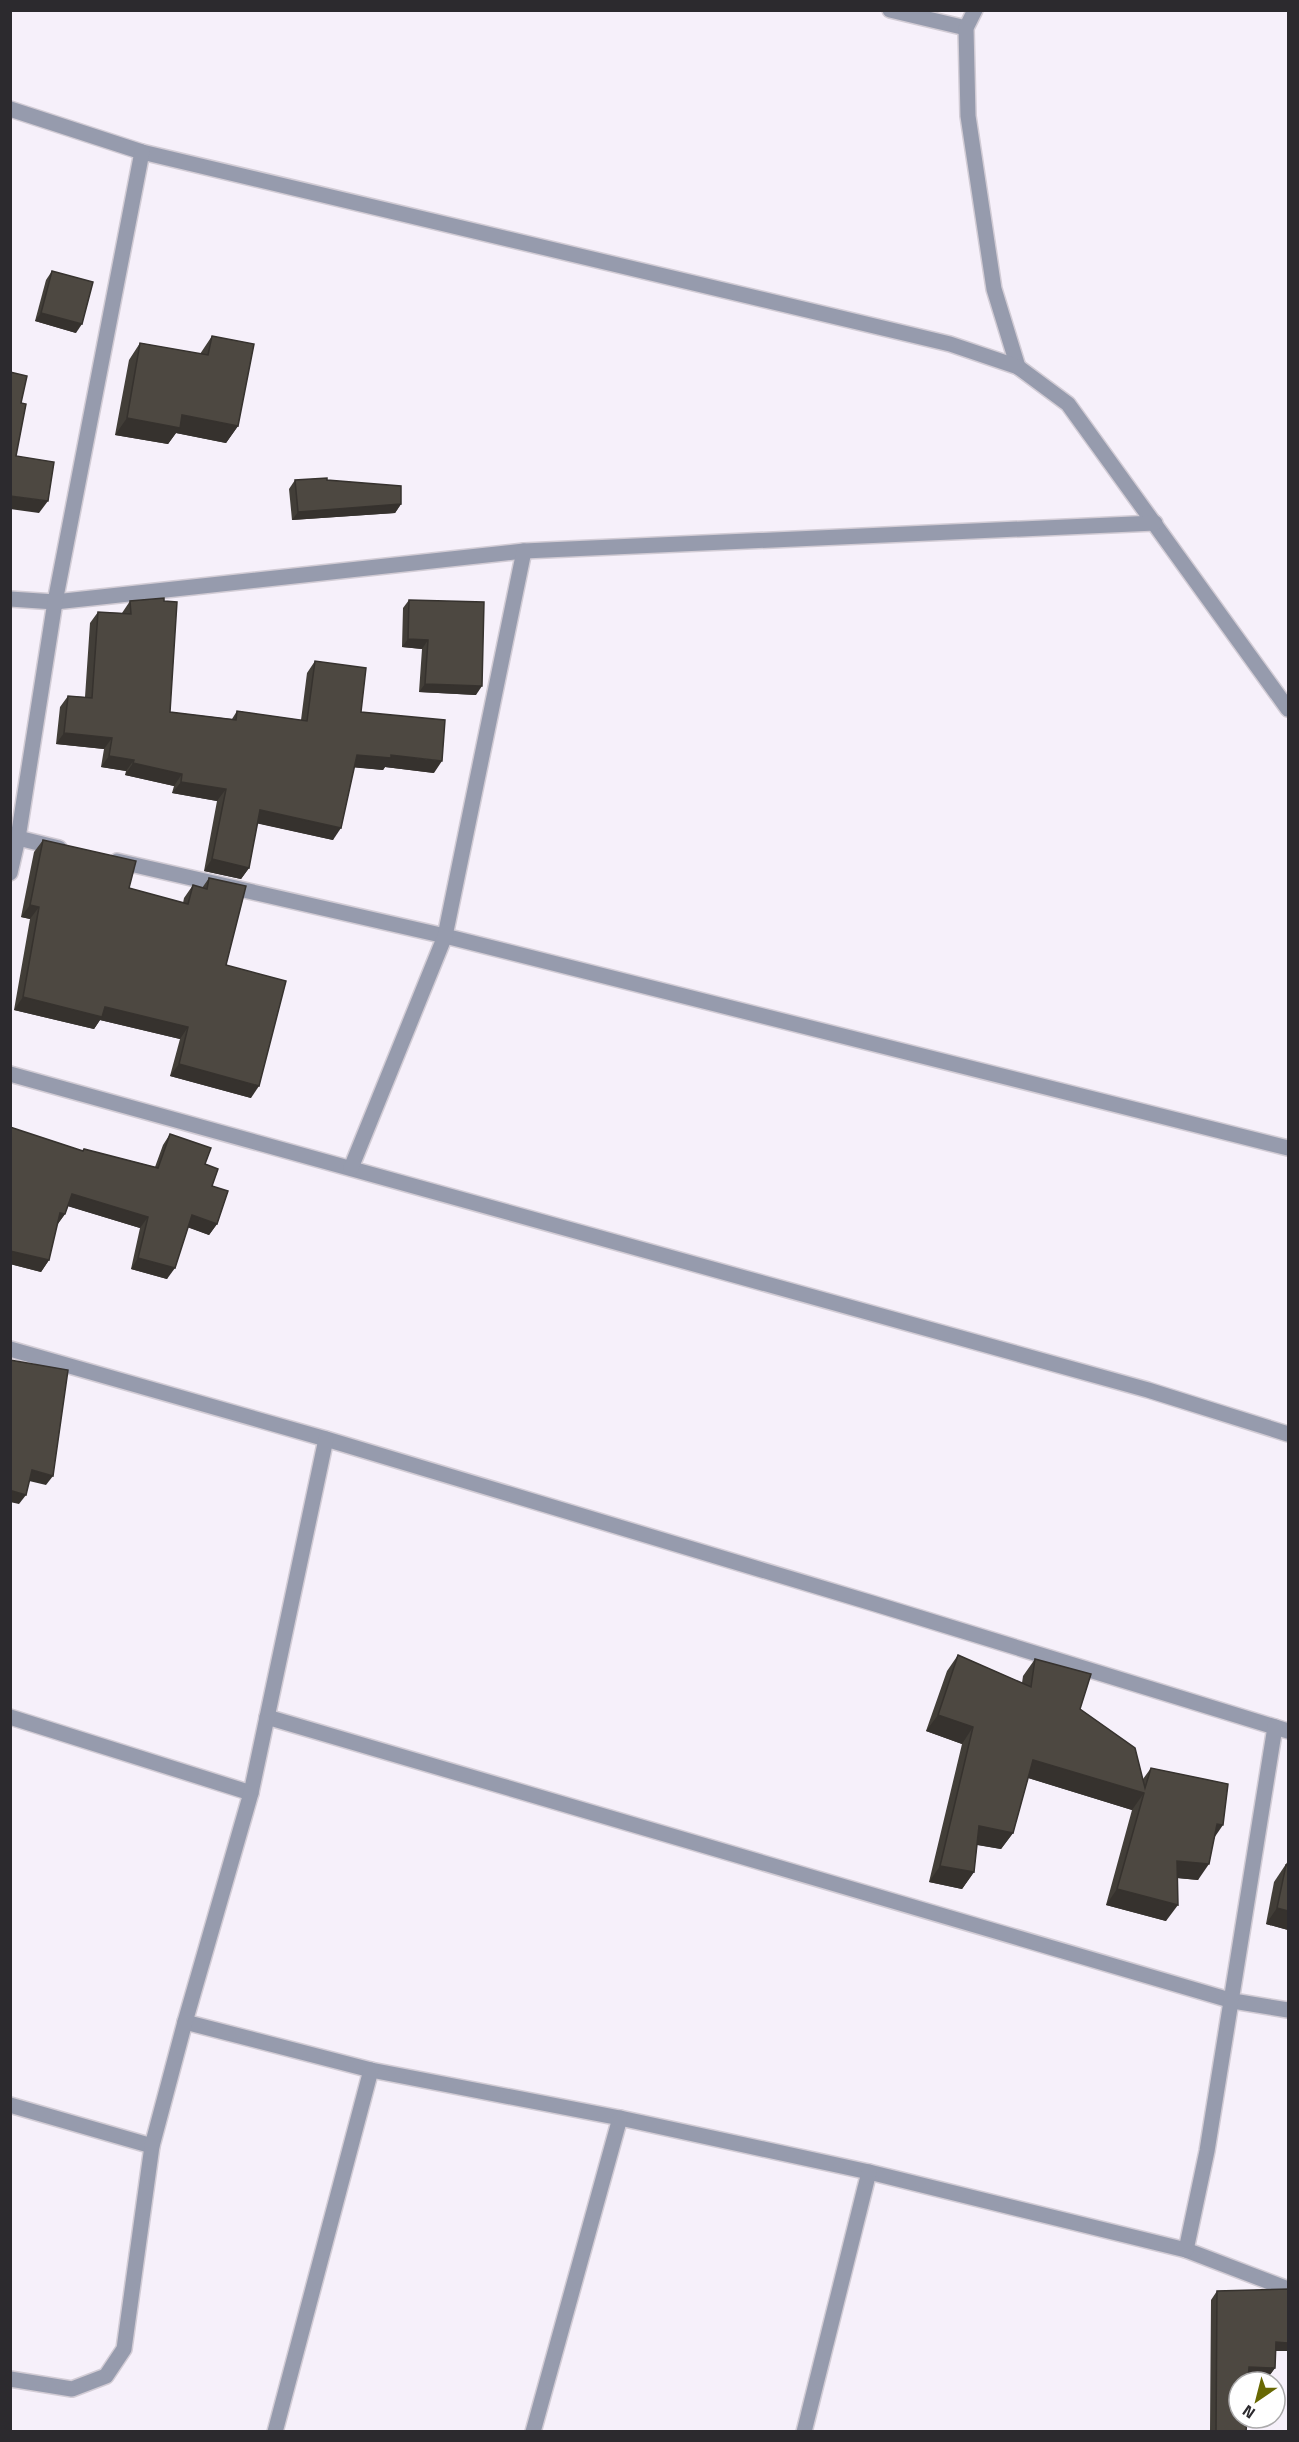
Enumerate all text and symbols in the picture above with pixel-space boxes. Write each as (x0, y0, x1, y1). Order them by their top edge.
north arrow (1227, 2370, 1287, 2430)
text: N (1237, 2399, 1260, 2425)

